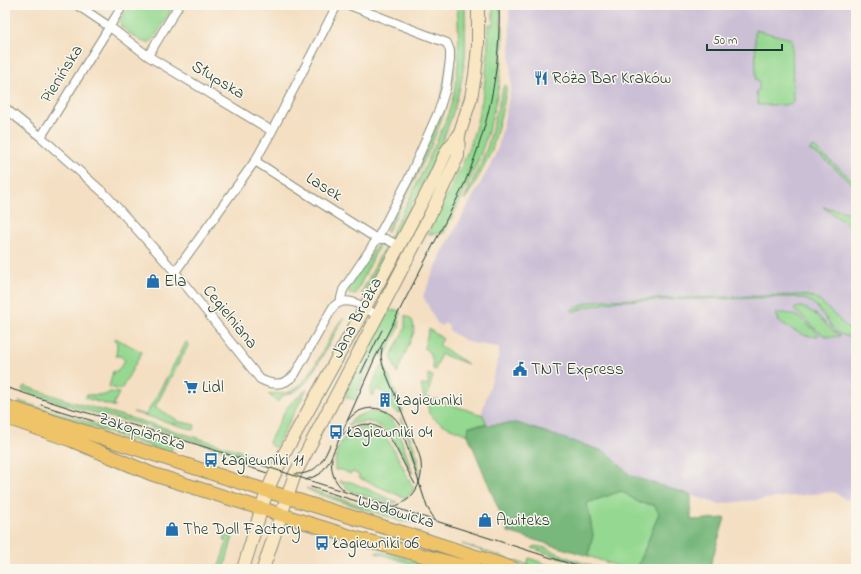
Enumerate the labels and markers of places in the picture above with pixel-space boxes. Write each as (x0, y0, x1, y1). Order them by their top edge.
place label: Róża Bar Kraków (552, 66, 671, 91)
restaurant icon: Róża Bar Kraków (533, 70, 549, 86)
place label: Ela (164, 269, 186, 294)
shop icon: Ela (145, 273, 161, 289)
place label: TNT Express (531, 357, 624, 382)
public building icon: TNT Express (512, 361, 528, 377)
place label: Lidl (202, 375, 224, 400)
supermarket icon: Lidl (183, 379, 199, 395)
place label: Łagiewniki (395, 388, 463, 415)
building icon: Łagiewniki (377, 392, 393, 408)
place label: Łagiewniki 04 (346, 420, 433, 447)
bus stop icon: Łagiewniki 04 (328, 424, 344, 440)
place label: Łagiewniki 11 (221, 448, 305, 475)
bus stop icon: Łagiewniki 11 (203, 452, 219, 468)
place label: Awiteks (496, 508, 550, 533)
shop icon: Awiteks (477, 512, 493, 528)
place label: The Doll Factory (183, 517, 300, 543)
shop icon: The Doll Factory (164, 521, 180, 537)
place label: Łagiewniki 06 (332, 531, 419, 558)
bus stop icon: Łagiewniki 06 (314, 535, 330, 551)

